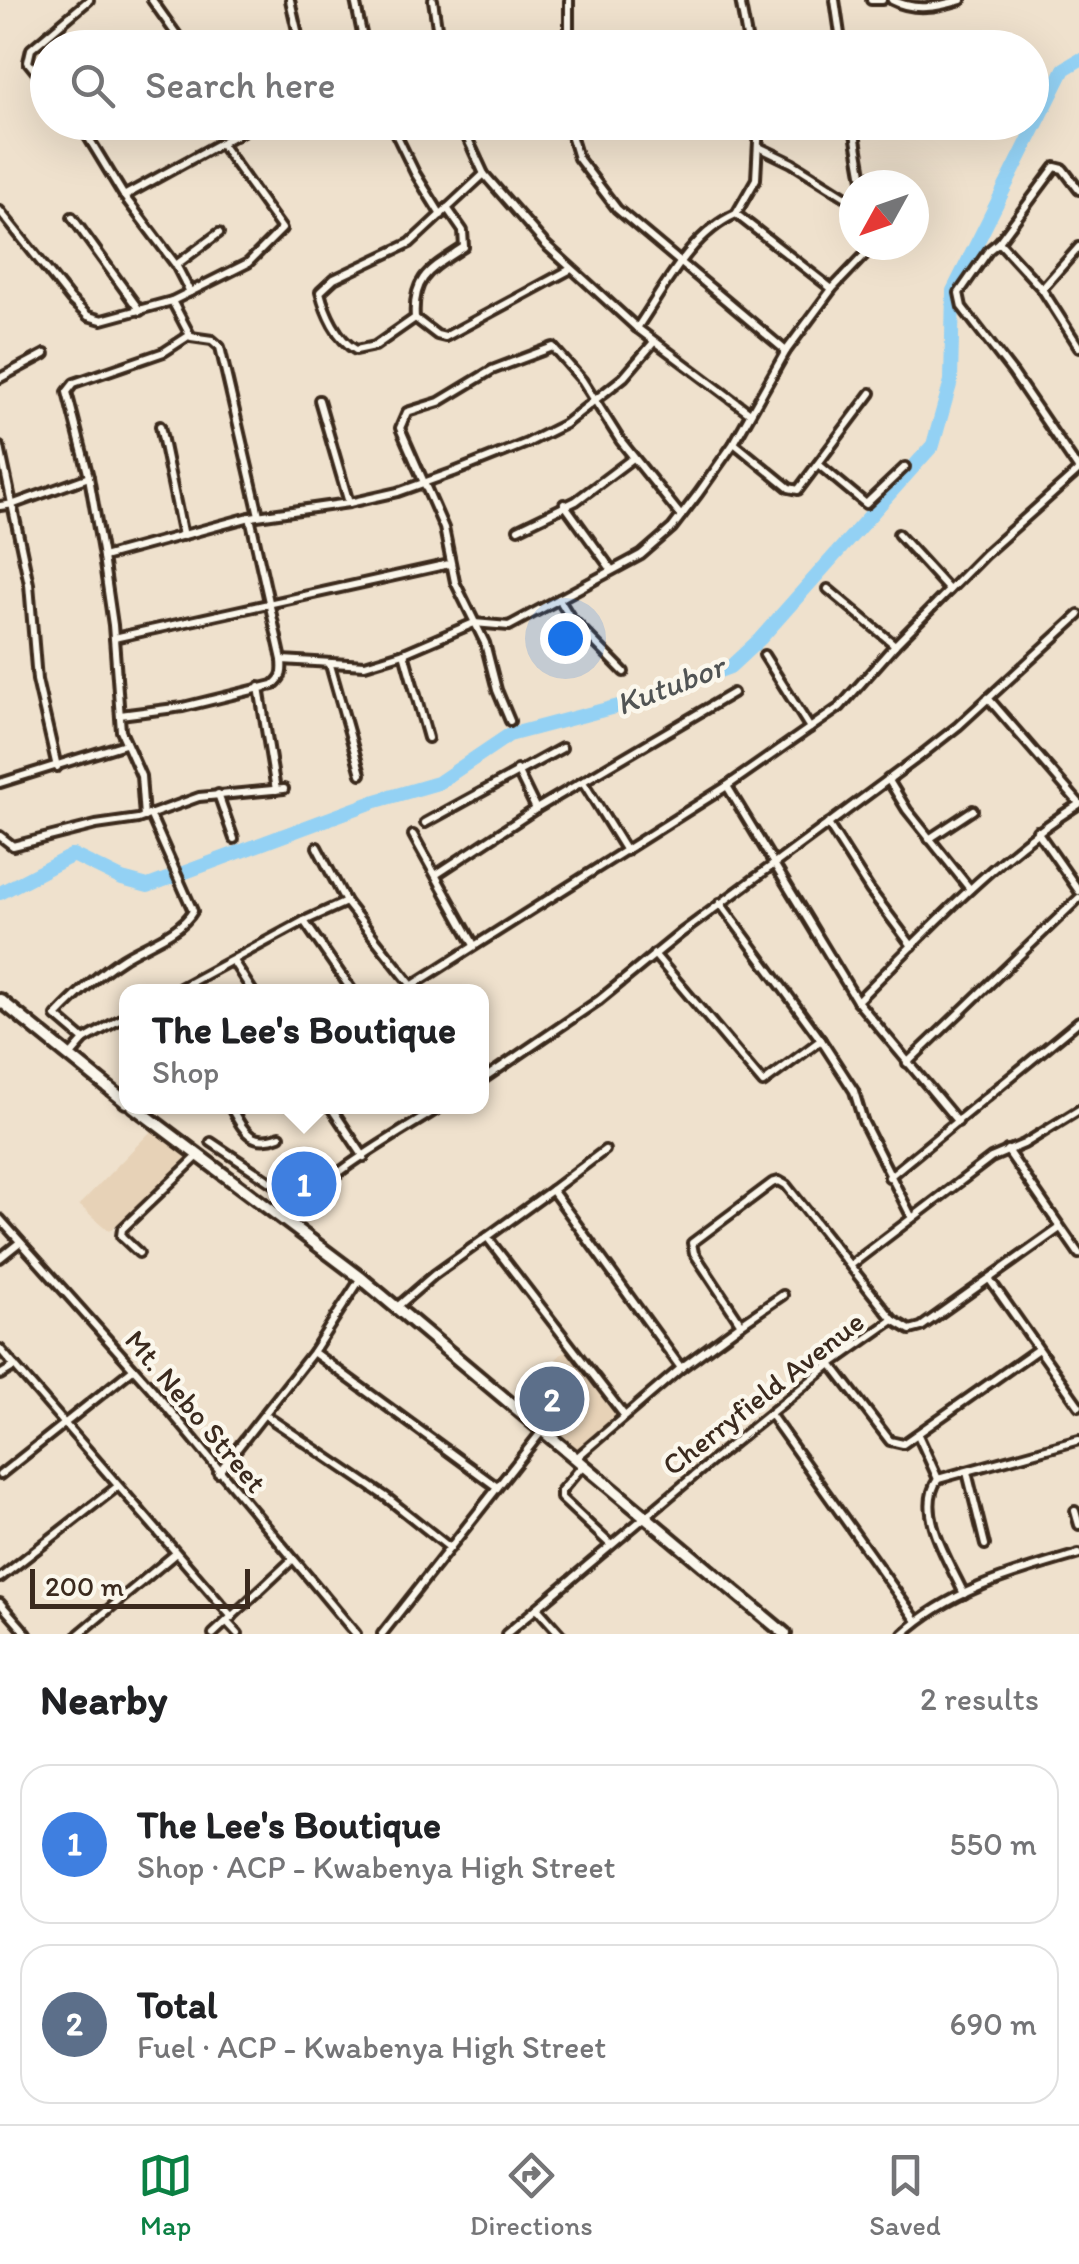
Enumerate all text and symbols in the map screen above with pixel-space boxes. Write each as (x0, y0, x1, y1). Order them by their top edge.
search box (30, 30, 1049, 140)
icon: search (65, 58, 120, 113)
text: Search here (145, 62, 336, 108)
north arrow (839, 170, 929, 260)
your location (540, 613, 591, 664)
water label: Kutubor (611, 646, 733, 723)
popup (119, 984, 489, 1114)
text: The Lee's Boutique (152, 1007, 456, 1053)
text: Shop (152, 1053, 219, 1091)
pin: 1 (272, 1146, 336, 1222)
street label: Cherryfield Avenue (655, 1303, 871, 1483)
street label: Mt. Nebo Street (117, 1322, 275, 1500)
pin: 2 (520, 1362, 584, 1436)
scale bar (30, 1564, 250, 1608)
text: 200 m (45, 1569, 124, 1603)
text: Nearby (40, 1674, 167, 1725)
text: 2 results (920, 1680, 1039, 1718)
text: The Lee's Boutique (137, 1802, 441, 1848)
text: 1 (67, 1825, 82, 1863)
text: 550 m (950, 1825, 1037, 1863)
text: Shop · ACP - Kwabenya High Street (137, 1848, 616, 1886)
text: Total (137, 1982, 218, 2028)
text: 2 (66, 2005, 83, 2043)
text: 690 m (950, 2005, 1037, 2043)
text: Fuel · ACP - Kwabenya High Street (137, 2028, 606, 2066)
tab: Map (138, 2148, 193, 2242)
tab: Directions (470, 2148, 593, 2242)
tab: Saved (869, 2148, 941, 2242)

